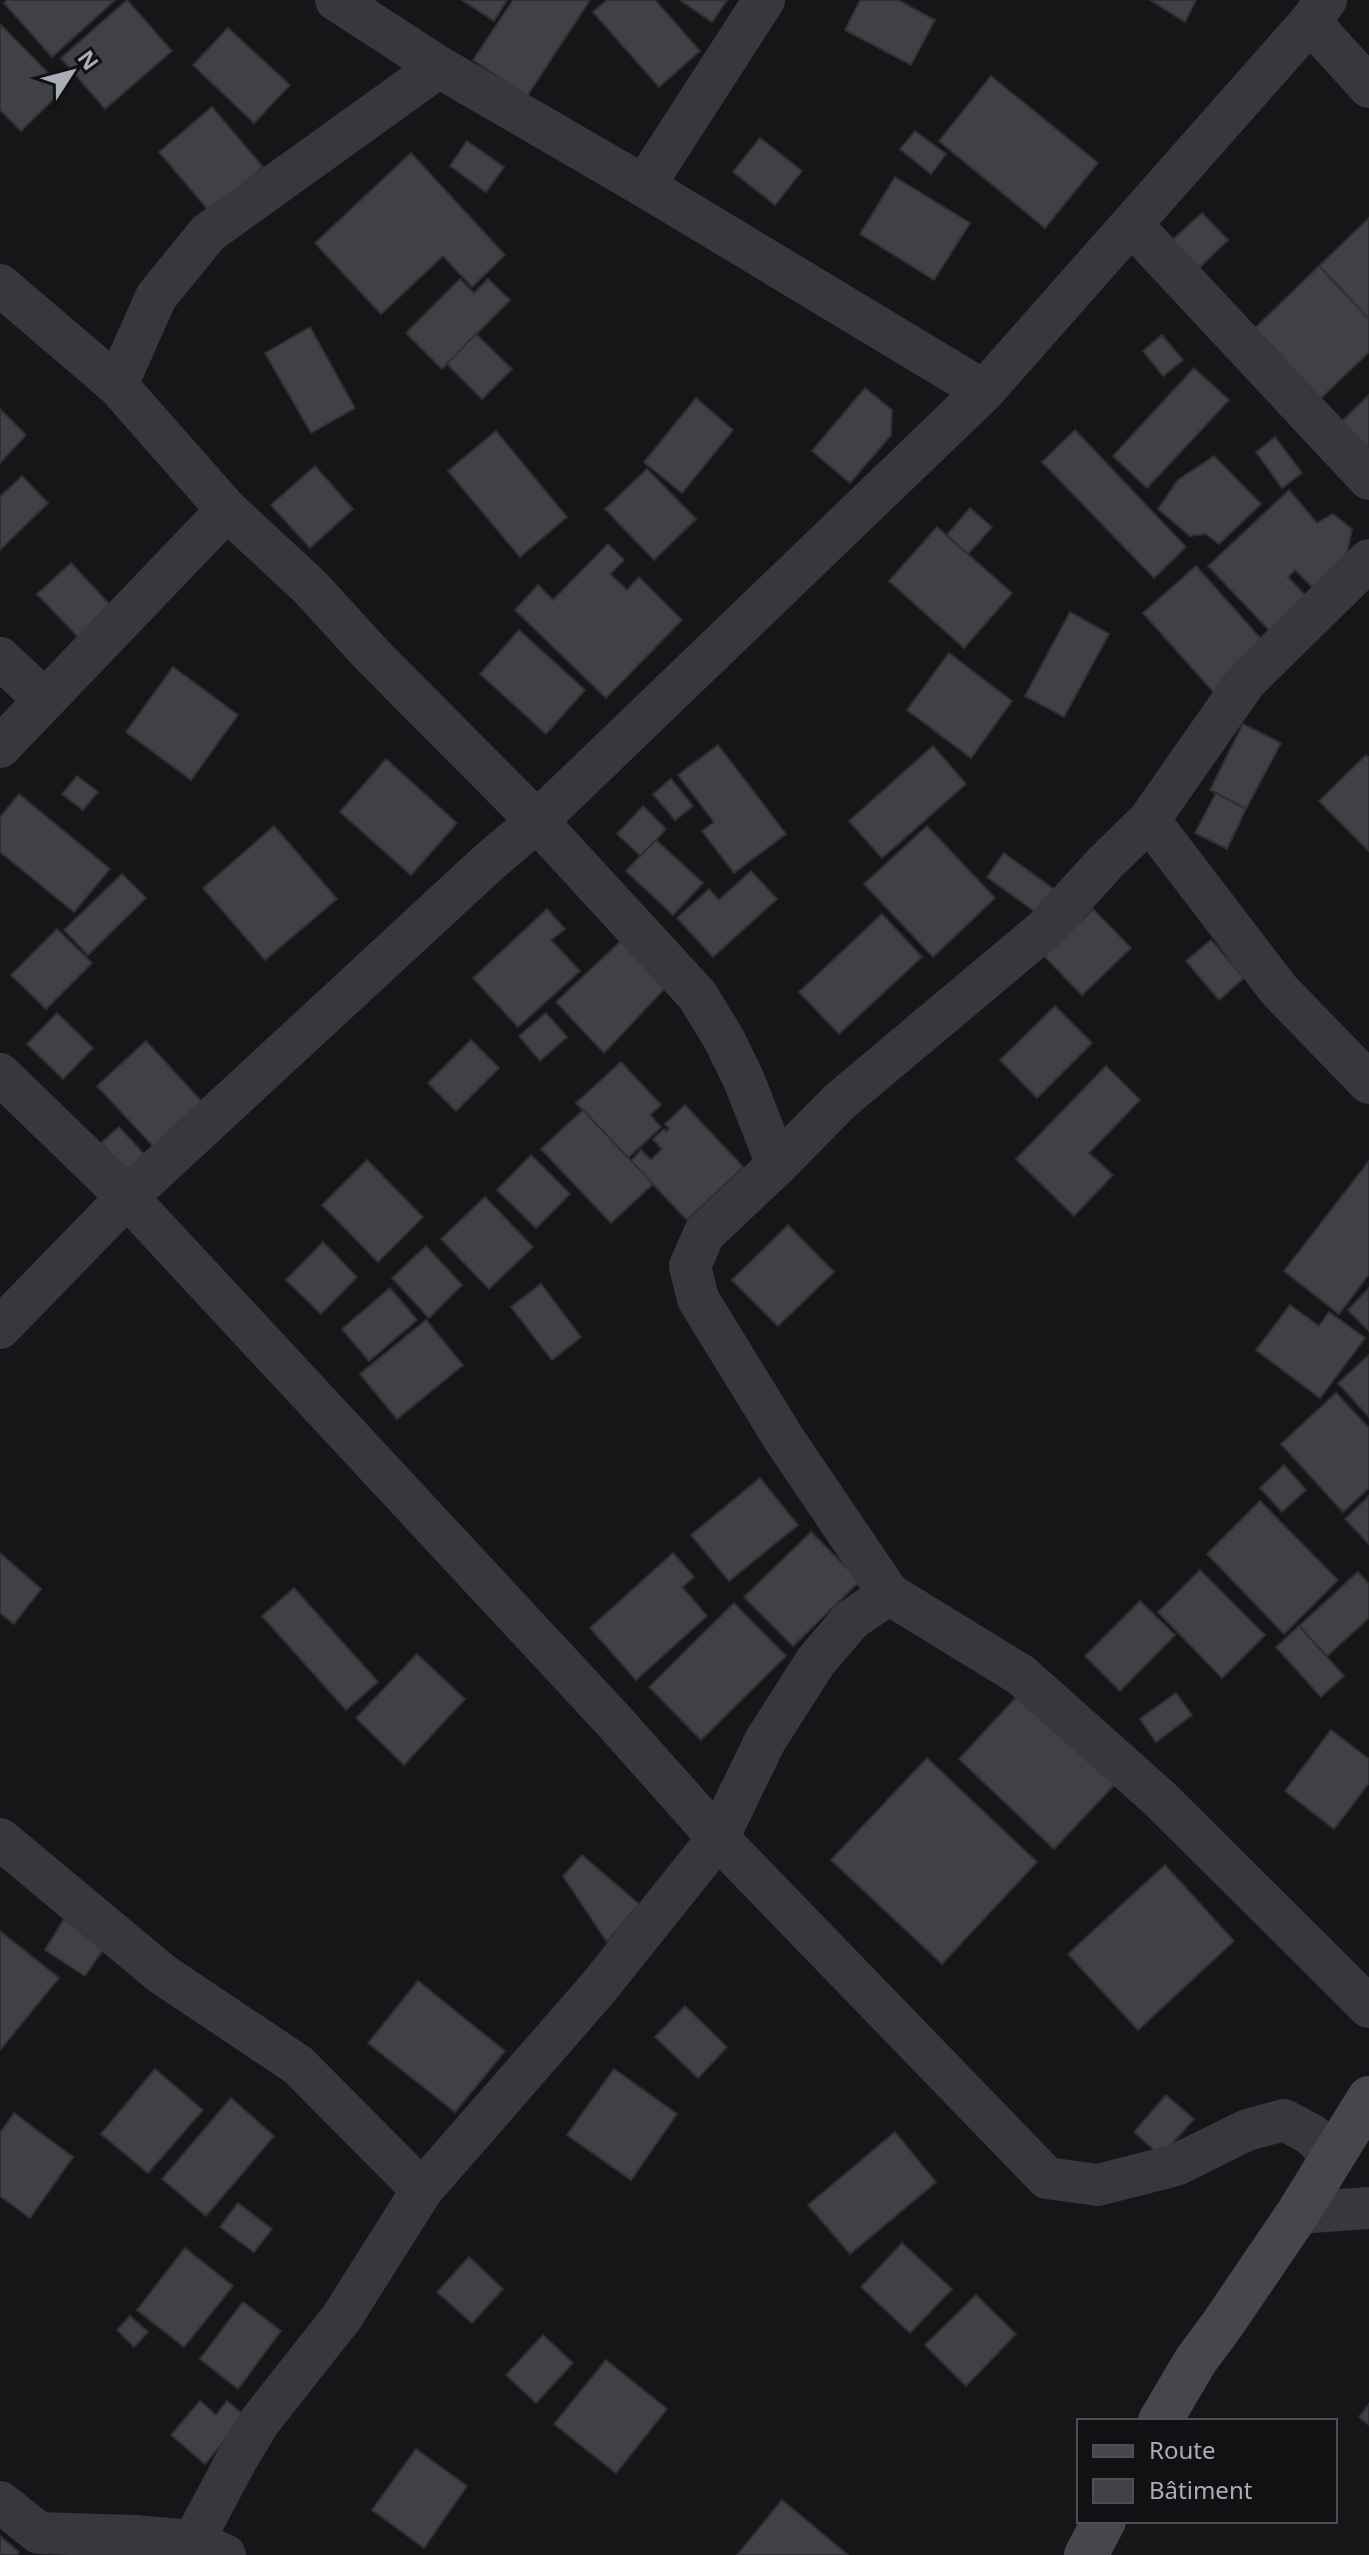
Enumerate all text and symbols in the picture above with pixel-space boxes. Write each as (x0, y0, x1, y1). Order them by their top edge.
north arrow (32, 32, 112, 112)
text: N (72, 44, 106, 76)
legend (1077, 2419, 1337, 2523)
text: Route (1149, 2433, 1215, 2466)
text: Bâtiment (1149, 2473, 1253, 2506)

